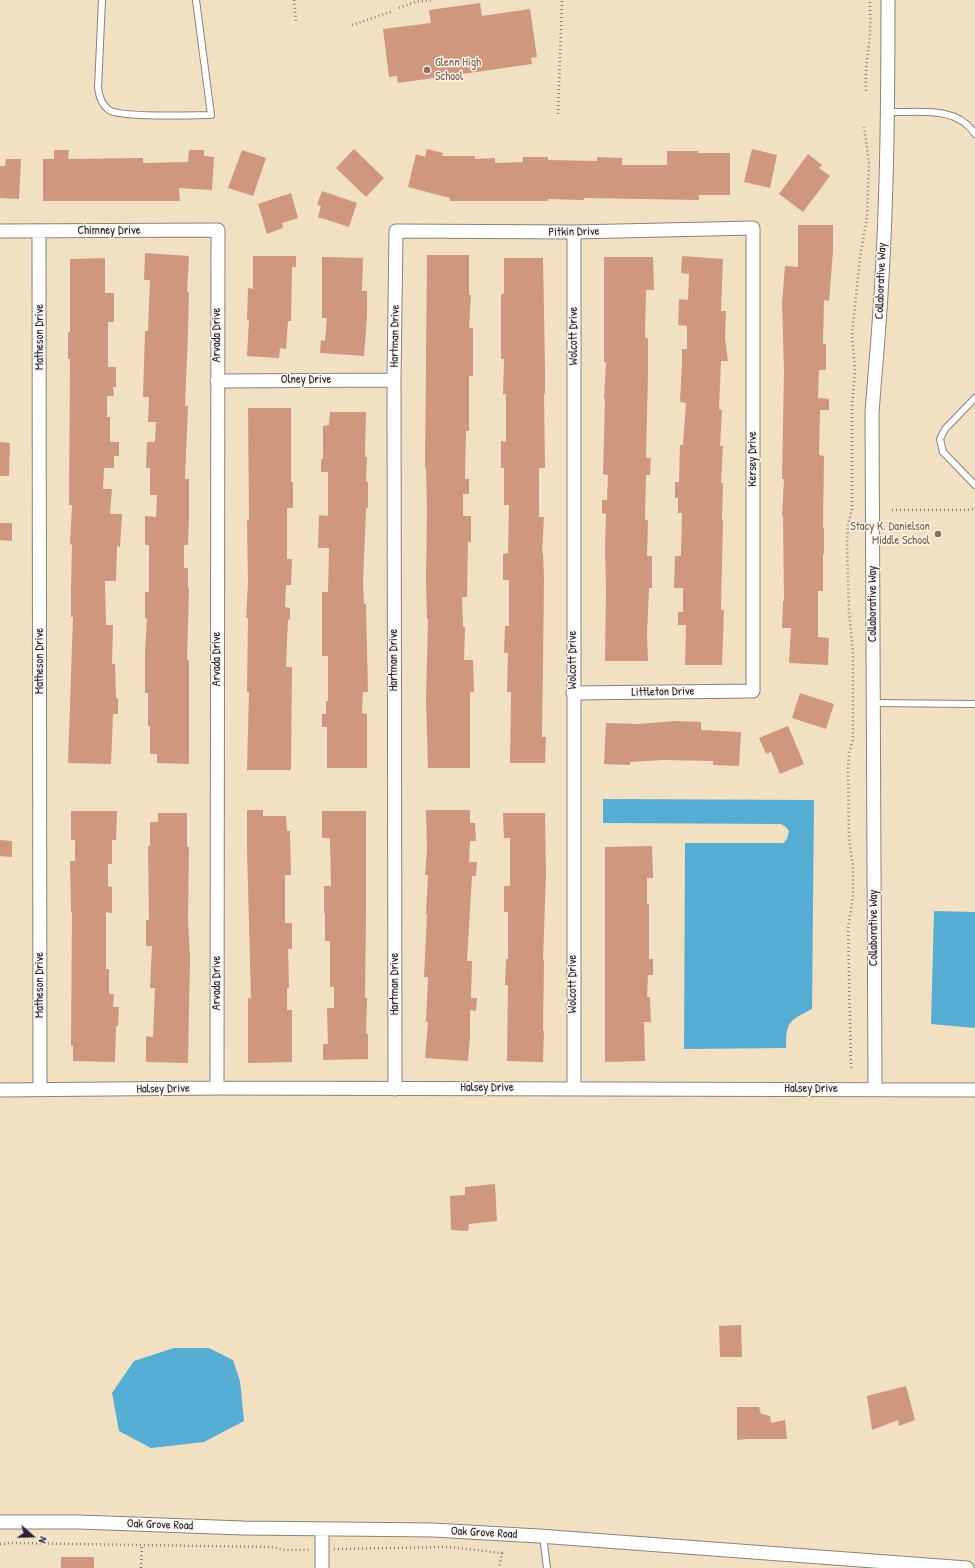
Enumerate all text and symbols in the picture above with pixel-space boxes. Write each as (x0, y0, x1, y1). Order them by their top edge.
place label: Glenn High School (435, 56, 481, 84)
marker: Glenn High School (422, 65, 432, 75)
street label: Chimney Drive (77, 224, 141, 238)
street label: Pitkin Drive (548, 224, 600, 240)
street label: Collaborative Way (872, 242, 890, 320)
street label: Matheson Drive (33, 304, 47, 370)
street label: Hartman Drive (387, 305, 403, 367)
street label: Wolcott Drive (567, 307, 581, 365)
street label: Arvada Drive (210, 308, 224, 362)
street label: Olney Drive (281, 373, 331, 387)
street label: Kersey Drive (746, 431, 760, 487)
place label: Stacy K. Danielson Middle School (850, 520, 930, 548)
marker: Stacy K. Danielson Middle School (933, 529, 943, 539)
street label: Collaborative Way (866, 566, 880, 642)
street label: Matheson Drive (33, 628, 47, 694)
street label: Hartman Drive (387, 629, 401, 691)
street label: Wolcott Drive (566, 631, 580, 689)
street label: Arvada Drive (210, 632, 224, 686)
street label: Littleton Drive (631, 684, 695, 700)
street label: Collaborative Way (867, 890, 881, 966)
street label: Matheson Drive (33, 952, 47, 1018)
street label: Hartman Drive (388, 953, 402, 1015)
street label: Wolcott Drive (566, 955, 580, 1013)
street label: Arvada Drive (210, 956, 224, 1010)
street label: Halsey Drive (136, 1081, 190, 1097)
street label: Halsey Drive (460, 1081, 514, 1095)
street label: Halsey Drive (784, 1082, 838, 1096)
north arrow (12, 1516, 52, 1556)
street label: Oak Grove Road (127, 1517, 193, 1533)
street label: Oak Grove Road (451, 1524, 517, 1542)
text: N (36, 1535, 51, 1545)

